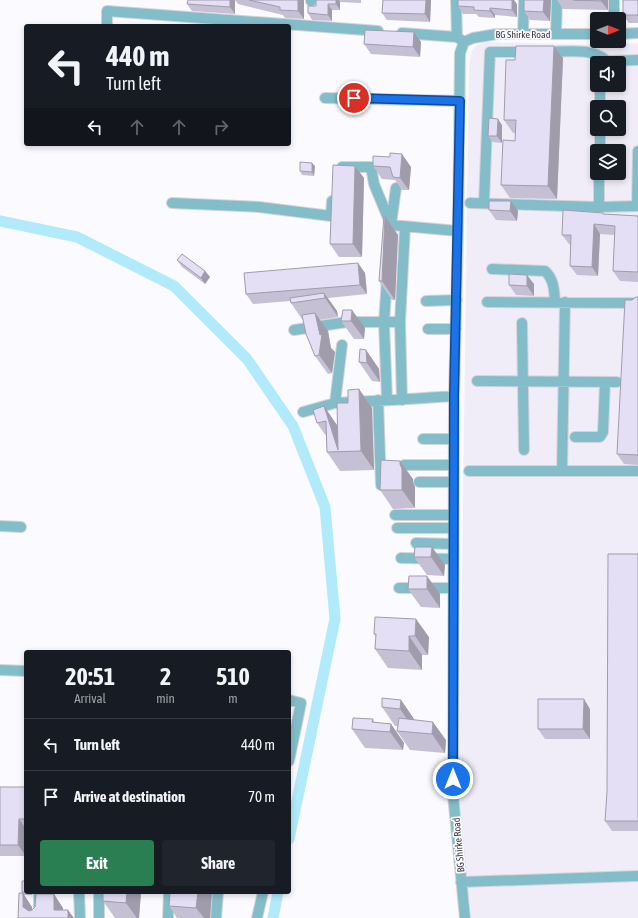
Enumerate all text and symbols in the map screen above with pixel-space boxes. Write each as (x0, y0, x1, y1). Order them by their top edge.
north arrow (590, 12, 626, 48)
map controls (590, 12, 626, 180)
street label: BG Shirke Road (496, 29, 551, 40)
icon: left (40, 40, 92, 92)
text: 440 m (106, 40, 169, 72)
button: sound (590, 56, 626, 92)
text: Turn left (106, 73, 161, 94)
pin (337, 81, 371, 115)
icon: arrive (343, 87, 365, 109)
button: search (590, 100, 626, 136)
icon: left (84, 116, 106, 138)
icon: ahead (126, 116, 148, 138)
icon: ahead (168, 116, 190, 138)
icon: right (210, 116, 232, 138)
button: layers (590, 144, 626, 180)
text: 20:51 (65, 663, 115, 690)
text: 2 (160, 663, 171, 690)
text: 510 (216, 663, 250, 690)
text: Arrival (74, 691, 106, 706)
text: min (156, 691, 175, 706)
text: m (228, 691, 238, 706)
icon: left (40, 734, 62, 756)
text: Turn left (74, 736, 120, 753)
text: 440 m (241, 736, 275, 753)
position arrow (432, 758, 474, 800)
icon: arrive (40, 786, 62, 808)
text: Arrive at destination (74, 788, 185, 805)
text: 70 m (248, 788, 275, 805)
street label: BG Shirke Road (451, 817, 466, 873)
button: Exit (40, 840, 154, 886)
button: Share (162, 840, 275, 886)

